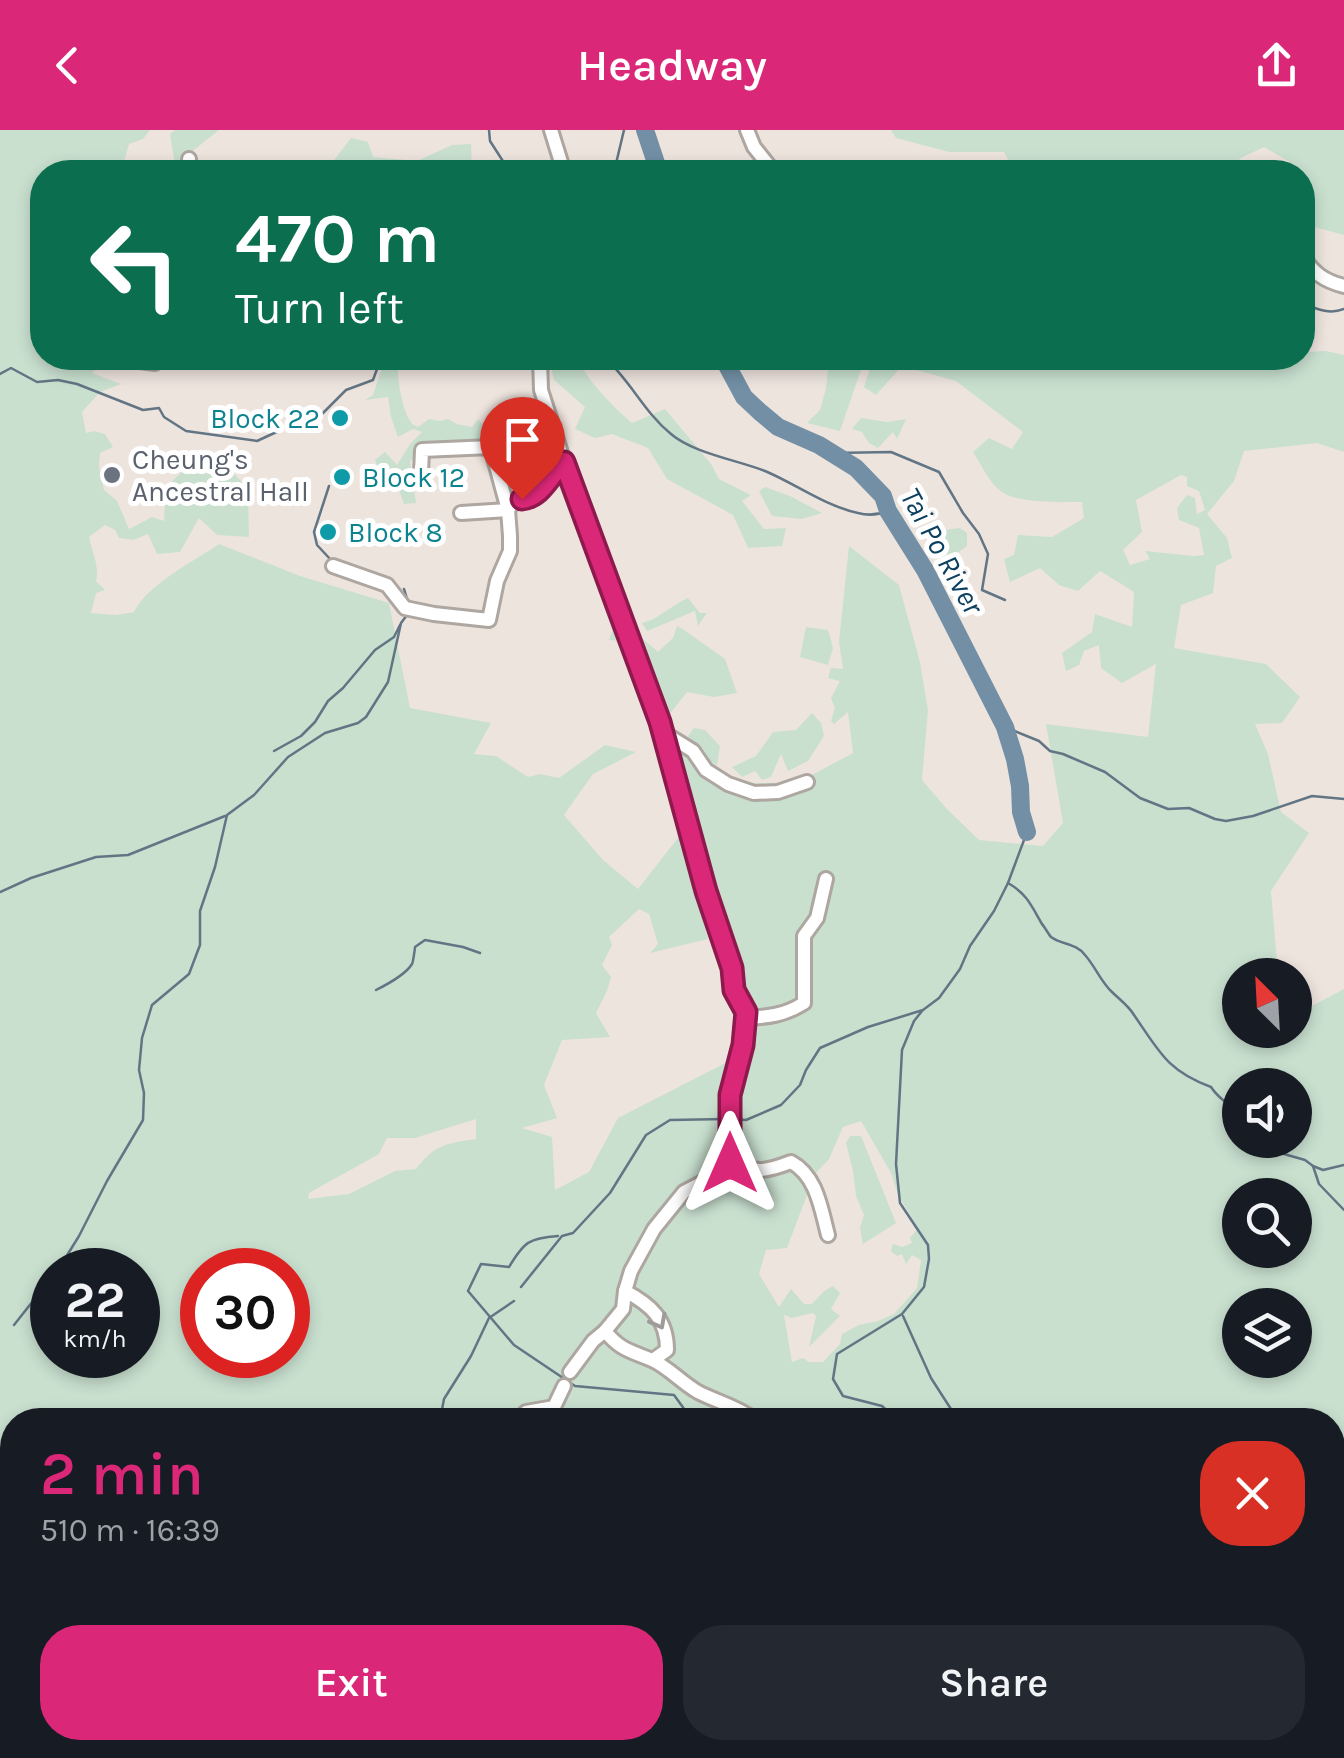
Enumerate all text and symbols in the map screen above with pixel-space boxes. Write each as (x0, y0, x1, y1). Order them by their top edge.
icon: back (40, 38, 95, 93)
icon: share (1249, 38, 1304, 93)
text: Headway (577, 39, 767, 91)
text: 470 m (235, 198, 440, 280)
icon: left (70, 200, 200, 330)
text: Turn left (235, 282, 404, 334)
pin (480, 397, 565, 500)
place label: Block 22 (210, 402, 320, 435)
marker: Block 22 (329, 407, 351, 429)
icon: arrive (495, 412, 550, 467)
place label: Cheung's Ancestral Hall (132, 443, 309, 508)
place label: Block 12 (362, 461, 465, 494)
marker: Cheung's Ancestral Hall (101, 464, 123, 486)
marker: Block 12 (331, 466, 353, 488)
water label: Tai Po River (892, 481, 992, 622)
place label: Block 8 (348, 516, 443, 549)
marker: Block 8 (317, 521, 339, 543)
north arrow (1222, 958, 1312, 1048)
map controls (1222, 958, 1312, 1378)
button: sound (1222, 1068, 1312, 1158)
position arrow (678, 1111, 782, 1215)
button: search (1222, 1178, 1312, 1268)
speed limit sign: 30 (180, 1248, 310, 1378)
text: 22 (65, 1271, 125, 1330)
button: layers (1222, 1288, 1312, 1378)
one-way arrow (646, 1311, 666, 1329)
text: km/h (63, 1324, 127, 1353)
text: 2 min (40, 1439, 204, 1509)
button: close (1200, 1441, 1305, 1546)
text: 510 m · 16:39 (40, 1512, 220, 1549)
button: Exit (40, 1625, 663, 1740)
button: Share (683, 1625, 1305, 1740)

